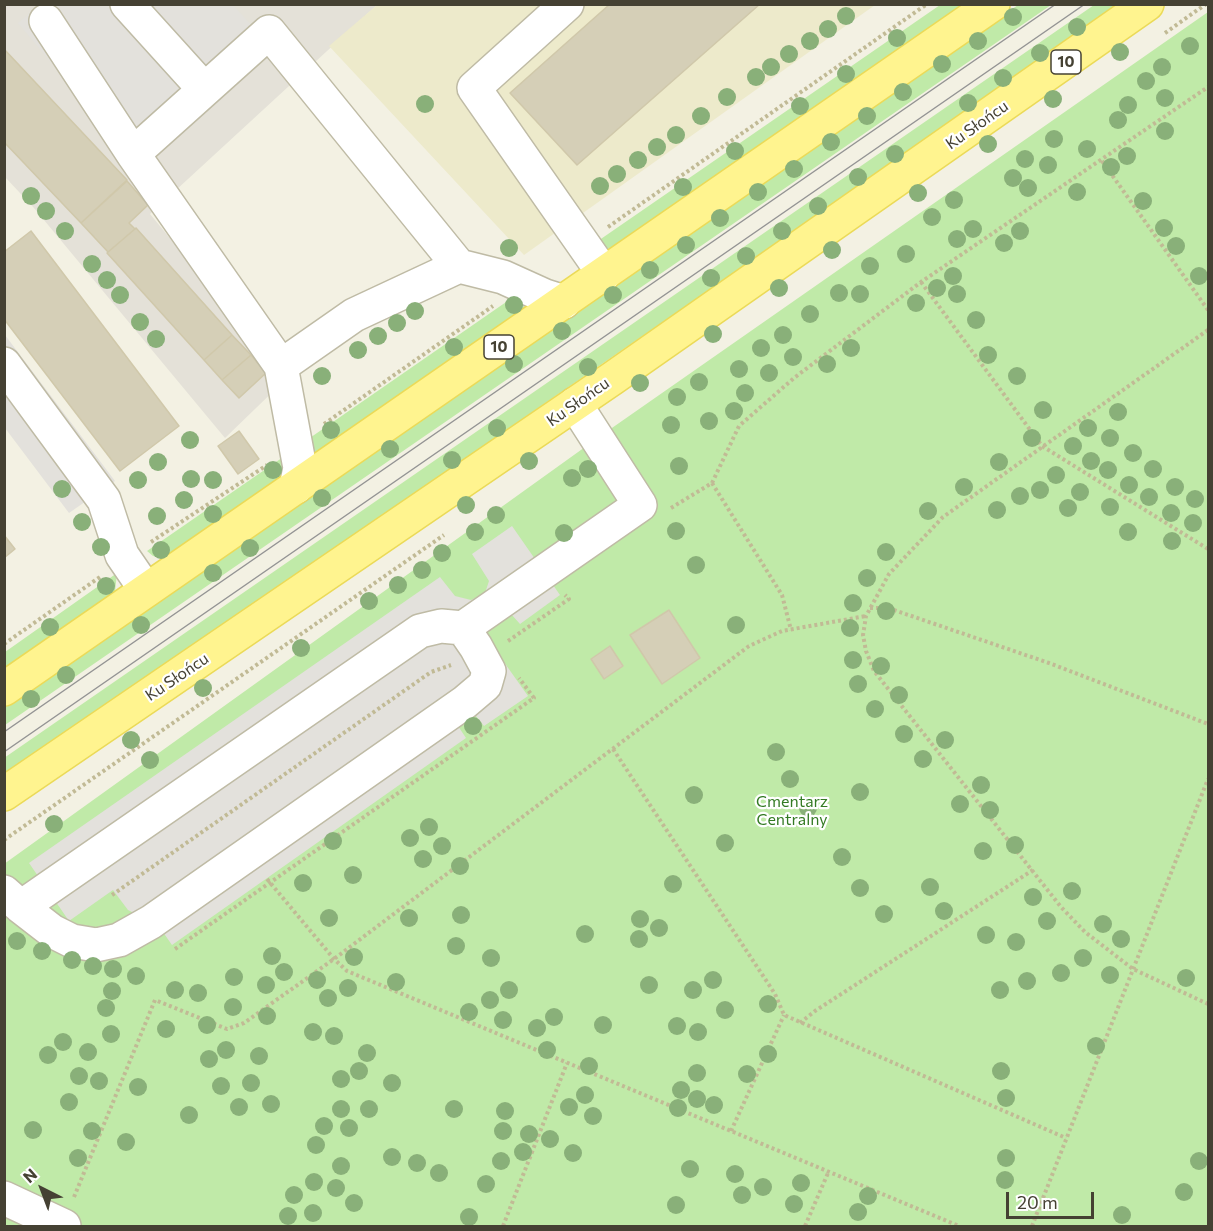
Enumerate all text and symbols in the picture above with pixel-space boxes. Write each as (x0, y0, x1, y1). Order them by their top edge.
road number: 10 (1051, 50, 1081, 74)
street label: Ku Słońcu (942, 96, 1012, 154)
road number: 10 (484, 335, 514, 359)
street label: Ku Słońcu (543, 373, 613, 431)
street label: Ku Słońcu (142, 649, 212, 705)
park label: Cmentarz Centralny (756, 792, 828, 830)
north arrow (12, 1159, 72, 1219)
text: N (19, 1164, 40, 1186)
scale bar (1009, 1180, 1098, 1218)
text: 20 m (1017, 1191, 1058, 1213)

